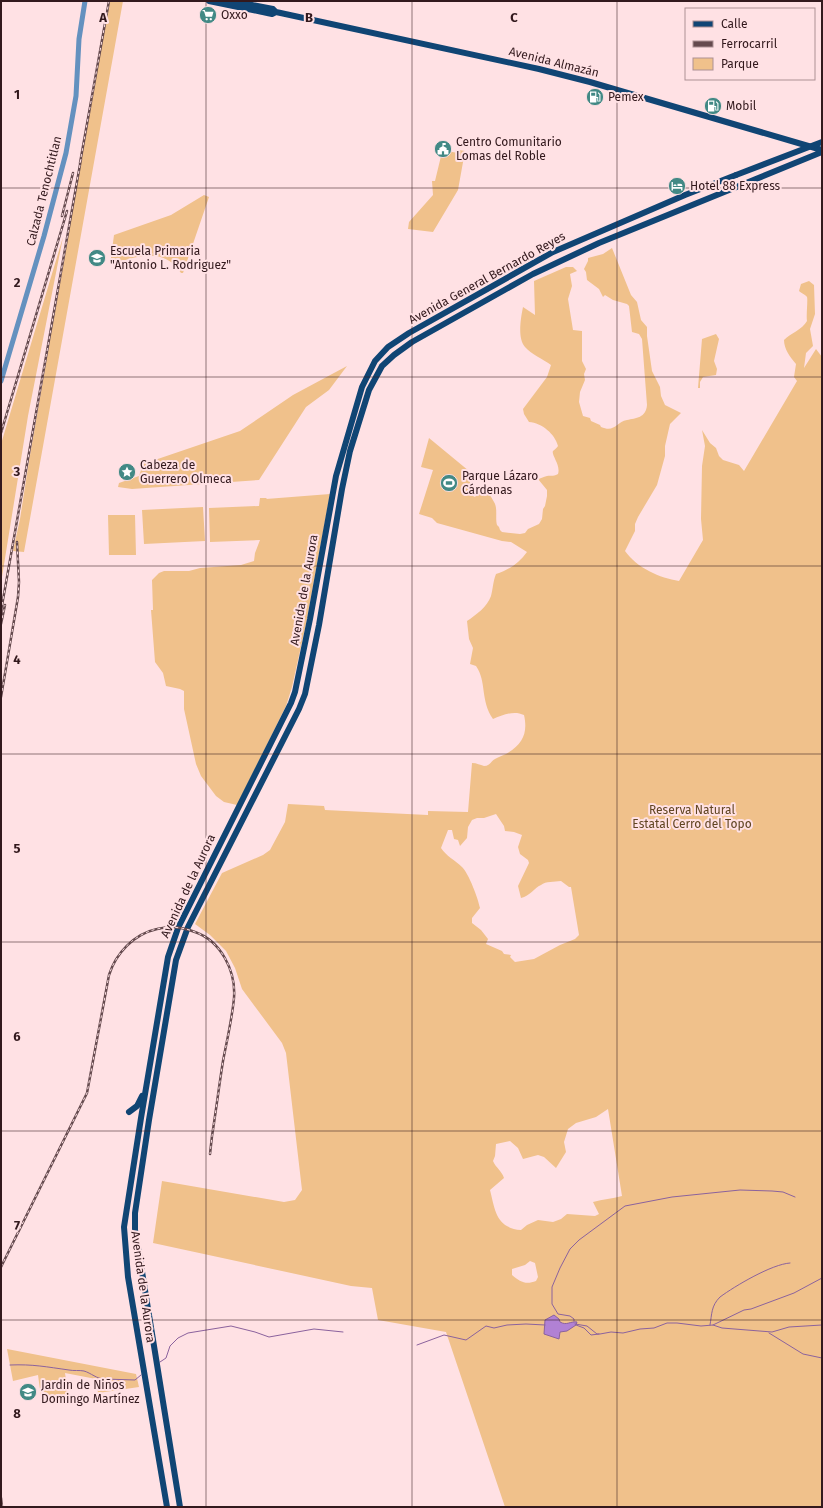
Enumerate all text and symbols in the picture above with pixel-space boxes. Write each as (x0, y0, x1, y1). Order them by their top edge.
supermarket icon: Oxxo (198, 5, 218, 25)
place label: Oxxo (221, 8, 248, 22)
legend (685, 8, 815, 80)
text: A (98, 10, 107, 25)
text: B (305, 10, 313, 25)
text: C (510, 10, 518, 25)
text: Calle (721, 17, 748, 31)
text: Ferrocarril (721, 37, 778, 51)
street label: Avenida Almazán (507, 44, 601, 80)
text: Parque (721, 57, 759, 71)
text: 1 (14, 87, 20, 102)
fuel station icon: Pemex (585, 87, 605, 107)
place label: Pemex (608, 90, 644, 104)
fuel station icon: Mobil (703, 96, 723, 116)
place label: Mobil (726, 99, 757, 113)
street label: Calzada Tenochtitlan (24, 134, 64, 248)
place label: Centro Comunitario Lomas del Roble (456, 135, 562, 163)
public building icon: Centro Comunitario Lomas del Roble (433, 139, 453, 159)
hotel icon: Hotel 88 Express (667, 176, 687, 196)
place label: Hotel 88 Express (690, 179, 781, 193)
street label: Avenida General Bernardo Reyes (406, 229, 568, 327)
place label: Escuela Primaria "Antonio L. Rodriguez" (110, 244, 231, 272)
school or university icon: Escuela Primaria "Antonio L. Rodriguez" (87, 248, 107, 268)
text: 2 (14, 275, 21, 290)
place label: Cabeza de Guerrero Olmeca (140, 458, 232, 486)
place icon: Cabeza de Guerrero Olmeca (117, 462, 137, 482)
text: 3 (13, 464, 21, 479)
place label: Parque Lázaro Cárdenas (462, 469, 538, 497)
sports icon: Parque Lázaro Cárdenas (439, 473, 459, 493)
street label: Avenida de la Aurora (287, 533, 321, 647)
text: 4 (13, 652, 21, 667)
park label: Reserva Natural Estatal Cerro del Topo (632, 803, 752, 831)
street label: Avenida de la Aurora (158, 832, 218, 940)
text: 5 (14, 841, 21, 856)
text: 6 (13, 1029, 21, 1044)
text: 7 (14, 1218, 20, 1233)
street label: Avenida de la Aurora (128, 1230, 158, 1344)
place label: Jardin de Niños Domingo Martínez (41, 1378, 140, 1406)
school or university icon: Jardin de Niños Domingo Martínez (18, 1382, 38, 1402)
text: 8 (13, 1406, 21, 1421)

